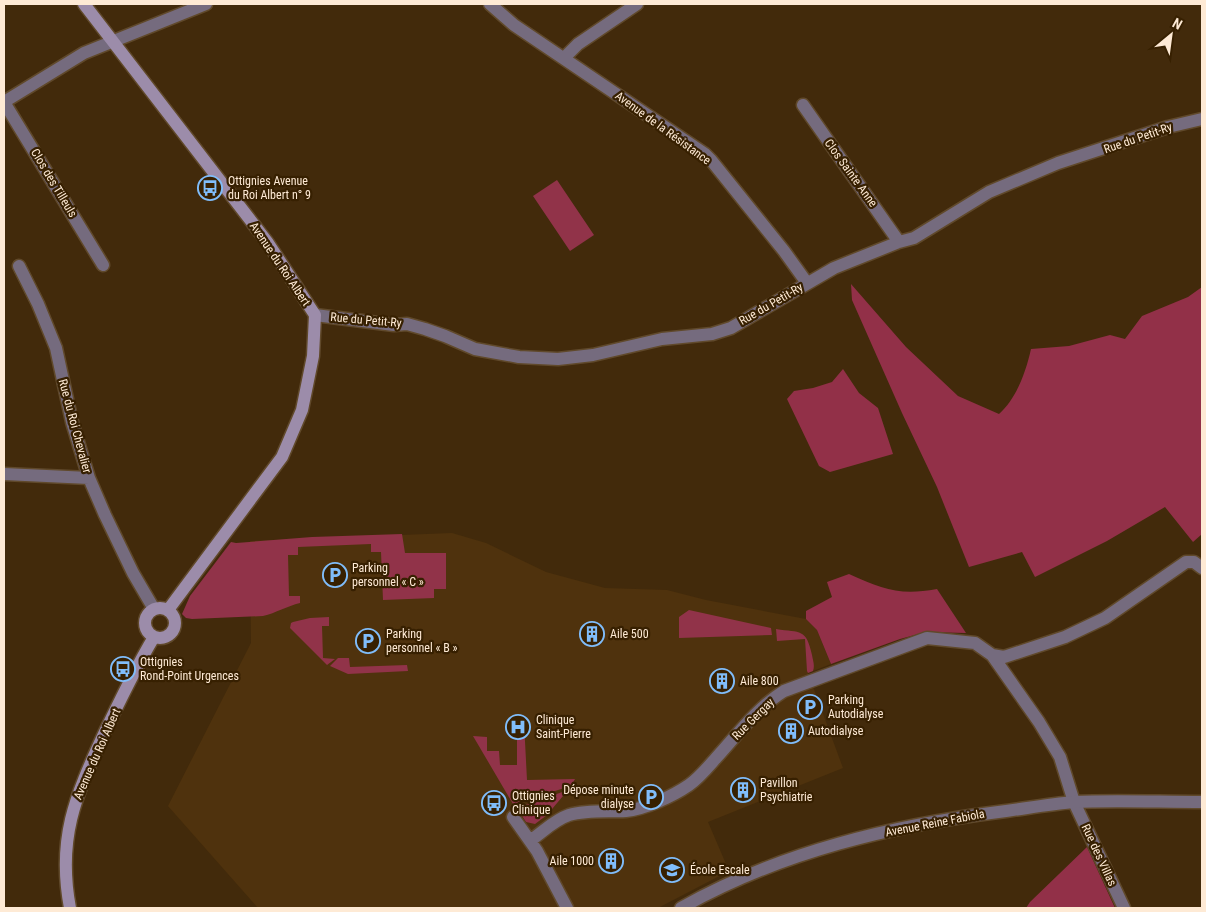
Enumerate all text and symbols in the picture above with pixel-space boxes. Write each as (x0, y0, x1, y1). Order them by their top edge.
north arrow (1146, 10, 1196, 60)
text: N (1170, 15, 1185, 33)
street label: Avenue de la Résistance (612, 89, 714, 168)
street label: Rue du Petit-Ry (1102, 120, 1174, 156)
street label: Clos Sainte Anne (822, 136, 881, 210)
street label: Clos des Tilleuls (28, 146, 80, 220)
place label: Ottignies Avenue du Roi Albert n° 9 (228, 174, 311, 202)
bus stop icon: Ottignies Avenue du Roi Albert n° 9 (197, 175, 223, 201)
street label: Avenue du Roi Albert (247, 219, 314, 309)
street label: Rue du Petit-Ry (737, 280, 805, 328)
street label: Rue du Petit-Ry (330, 310, 402, 330)
street label: Rue du Roi Chevalier (56, 377, 94, 475)
place label: Parking personnel « C » (352, 561, 424, 589)
parking icon: Parking personnel « C » (322, 562, 348, 588)
building icon: Aile 500 (579, 621, 605, 647)
place label: Parking personnel « B » (386, 627, 458, 655)
place label: Aile 500 (610, 627, 649, 641)
parking icon: Parking personnel « B » (355, 628, 381, 654)
place label: Ottignies Rond-Point Urgences (140, 655, 239, 683)
bus stop icon: Ottignies Rond-Point Urgences (110, 656, 136, 682)
building icon: Aile 800 (709, 668, 735, 694)
place label: Aile 800 (740, 674, 779, 688)
place label: Parking Autodialyse (828, 693, 884, 721)
parking icon: Parking Autodialyse (797, 694, 823, 720)
street label: Rue Gergay (729, 695, 777, 743)
street label: Avenue du Roi Albert (71, 706, 124, 802)
place label: Clinique Saint-Pierre (536, 713, 591, 741)
hospital icon: Clinique Saint-Pierre (505, 714, 531, 740)
building icon: Autodialyse (778, 718, 804, 744)
place label: Autodialyse (808, 724, 864, 738)
place label: Pavillon Psychiatrie (760, 776, 813, 804)
building icon: Pavillon Psychiatrie (730, 777, 756, 803)
place label: Dépose minute dialyse (563, 783, 634, 811)
parking icon: Dépose minute dialyse (638, 784, 664, 810)
place label: Ottignies Clinique (512, 789, 555, 817)
bus stop icon: Ottignies Clinique (481, 790, 507, 816)
street label: Avenue Reine Fabiola (884, 806, 986, 839)
street label: Rue des Villas (1079, 822, 1119, 888)
building icon: Aile 1000 (598, 848, 624, 874)
place label: Aile 1000 (549, 854, 594, 868)
school or university icon: École Escale (659, 857, 685, 883)
place label: École Escale (690, 862, 750, 877)

